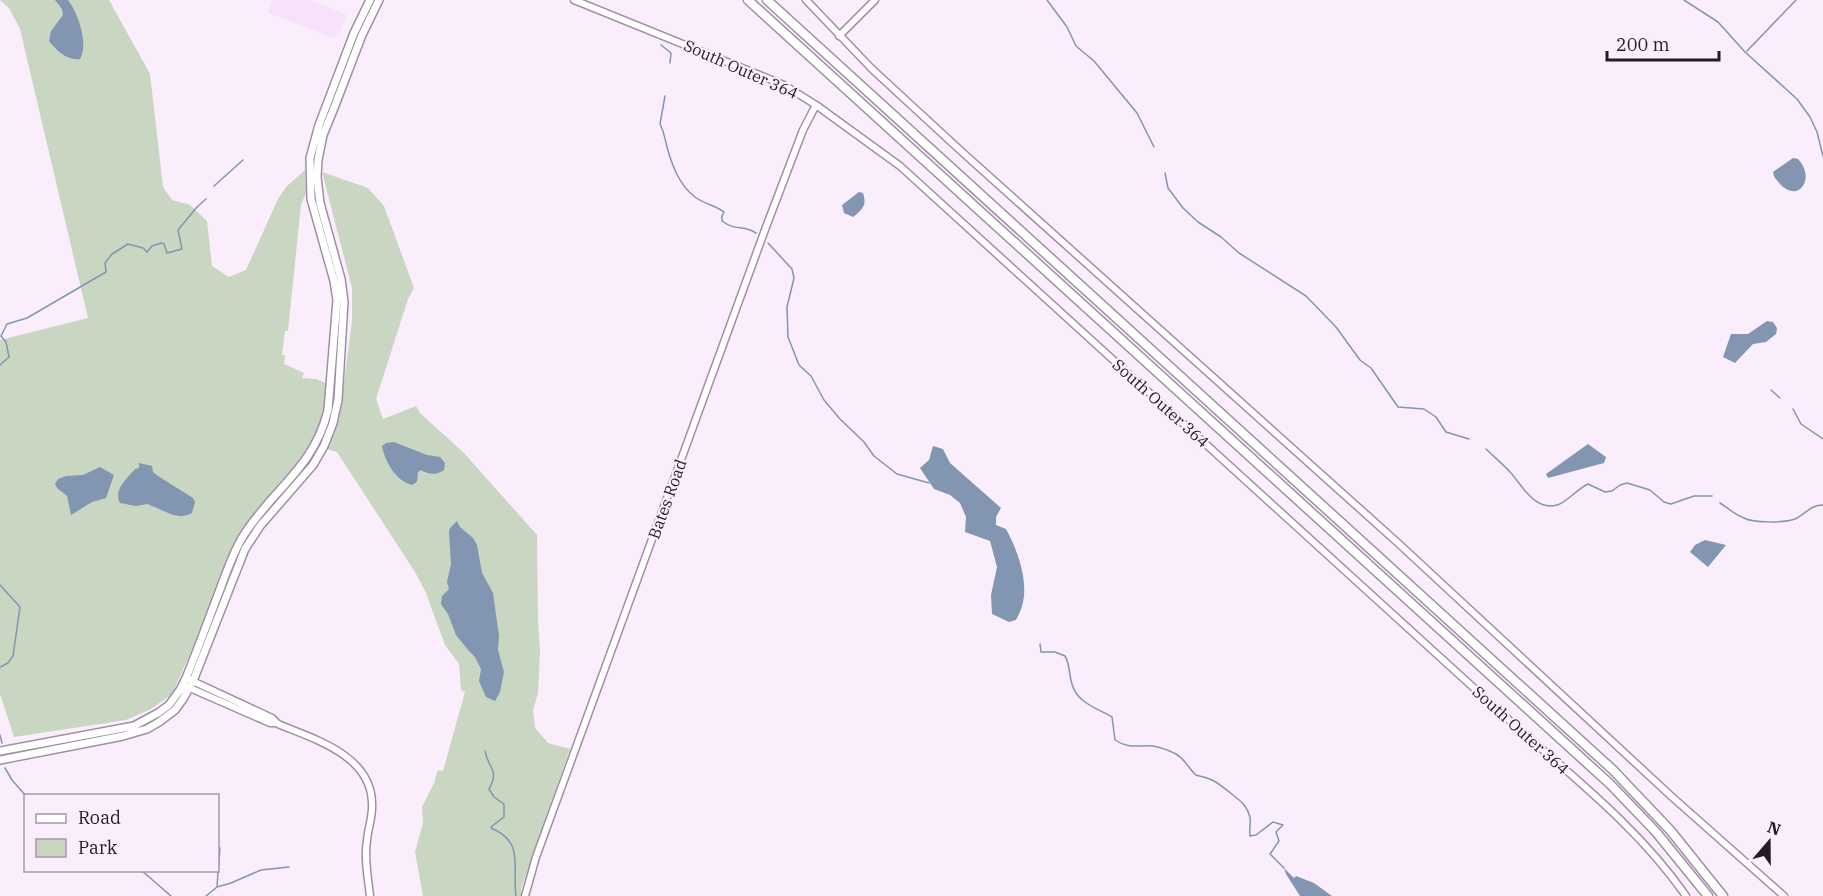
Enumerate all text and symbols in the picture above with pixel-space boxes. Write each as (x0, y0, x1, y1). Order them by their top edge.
scale bar (1607, 24, 1720, 62)
text: 200 m (1616, 33, 1670, 56)
street label: South Outer 364 (681, 35, 801, 103)
street label: South Outer 364 (1109, 354, 1213, 452)
street label: Bates Road (643, 456, 691, 542)
street label: South Outer 364 (1469, 681, 1573, 779)
legend (24, 794, 219, 872)
text: Road (78, 806, 121, 829)
north arrow (1739, 812, 1799, 872)
text: N (1765, 816, 1783, 839)
text: Park (78, 836, 118, 859)

